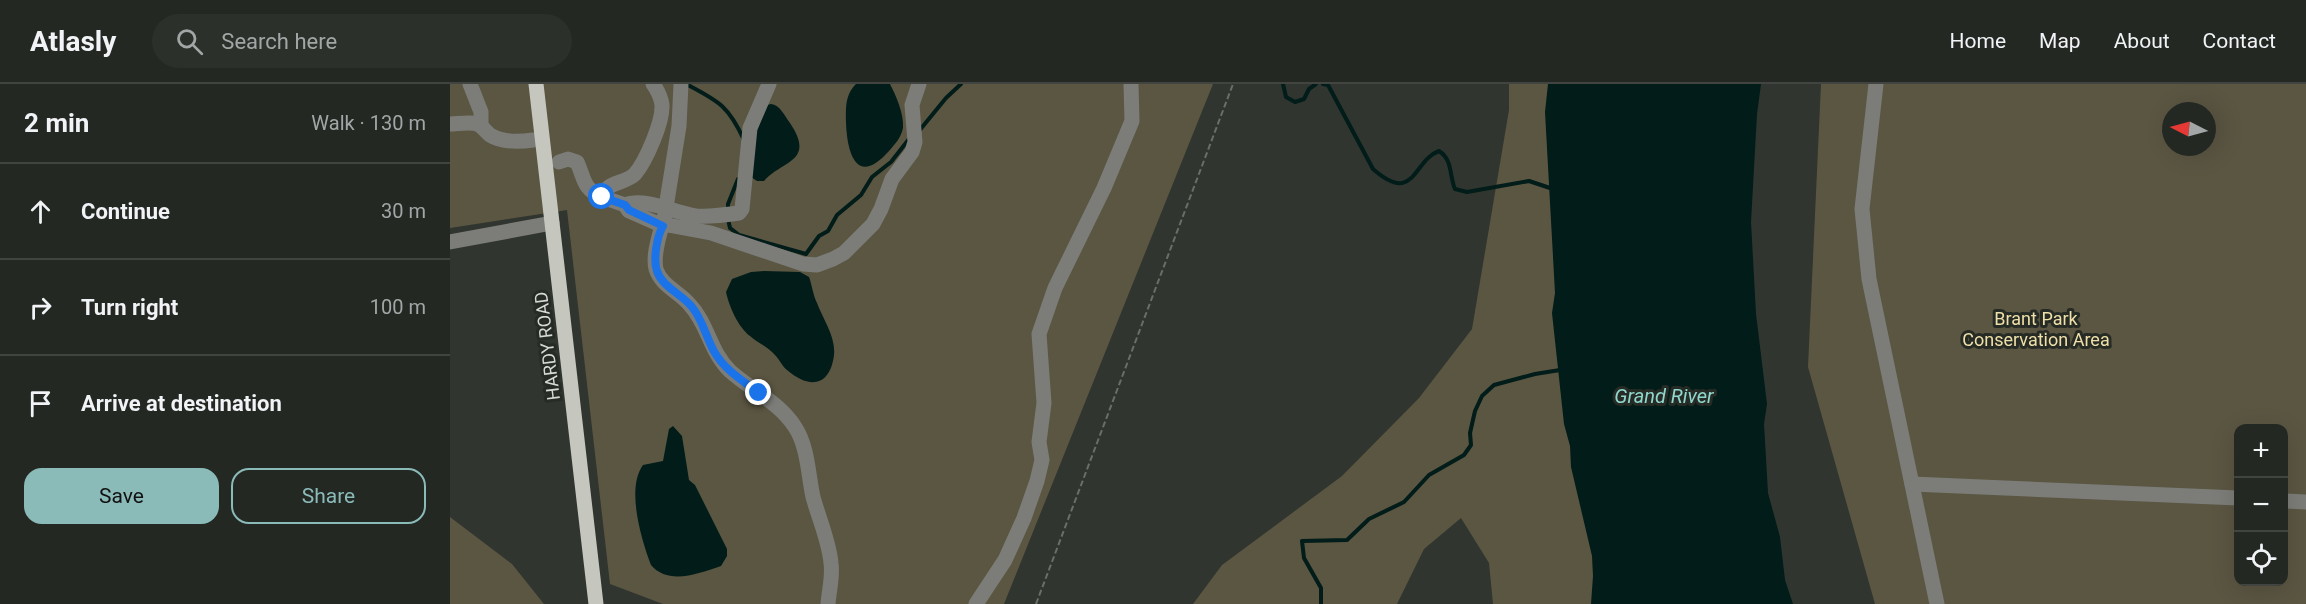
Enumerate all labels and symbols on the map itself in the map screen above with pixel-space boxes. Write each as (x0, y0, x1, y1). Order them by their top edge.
north arrow (2162, 102, 2216, 156)
route start (588, 183, 614, 209)
street label: HARDY ROAD (530, 290, 564, 402)
park label: Brant Park Conservation Area (1962, 308, 2110, 350)
route end (745, 379, 771, 405)
water label: Grand River (1614, 384, 1715, 408)

